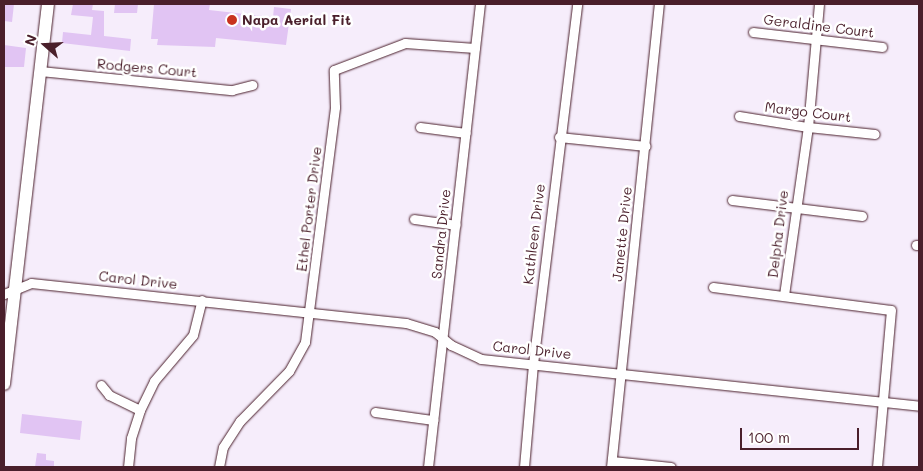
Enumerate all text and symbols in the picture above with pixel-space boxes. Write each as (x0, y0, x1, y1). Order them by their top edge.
street label: Geraldine Court (763, 11, 875, 41)
place label: Napa Aerial Fit (242, 12, 351, 28)
marker: Napa Aerial Fit (226, 14, 238, 26)
north arrow (20, 20, 70, 70)
text: N (20, 32, 41, 48)
street label: Rodgers Court (96, 55, 198, 81)
street label: Margo Court (764, 98, 852, 126)
street label: Ethel Porter Drive (293, 145, 325, 273)
street label: Kathleen Drive (519, 183, 549, 285)
street label: Janette Drive (609, 186, 635, 282)
street label: Sandra Drive (428, 188, 454, 280)
street label: Delpha Drive (764, 189, 792, 279)
street label: Carol Drive (98, 268, 178, 292)
street label: Carol Drive (492, 338, 572, 362)
scale bar (743, 418, 862, 450)
text: 100 m (748, 427, 790, 447)

